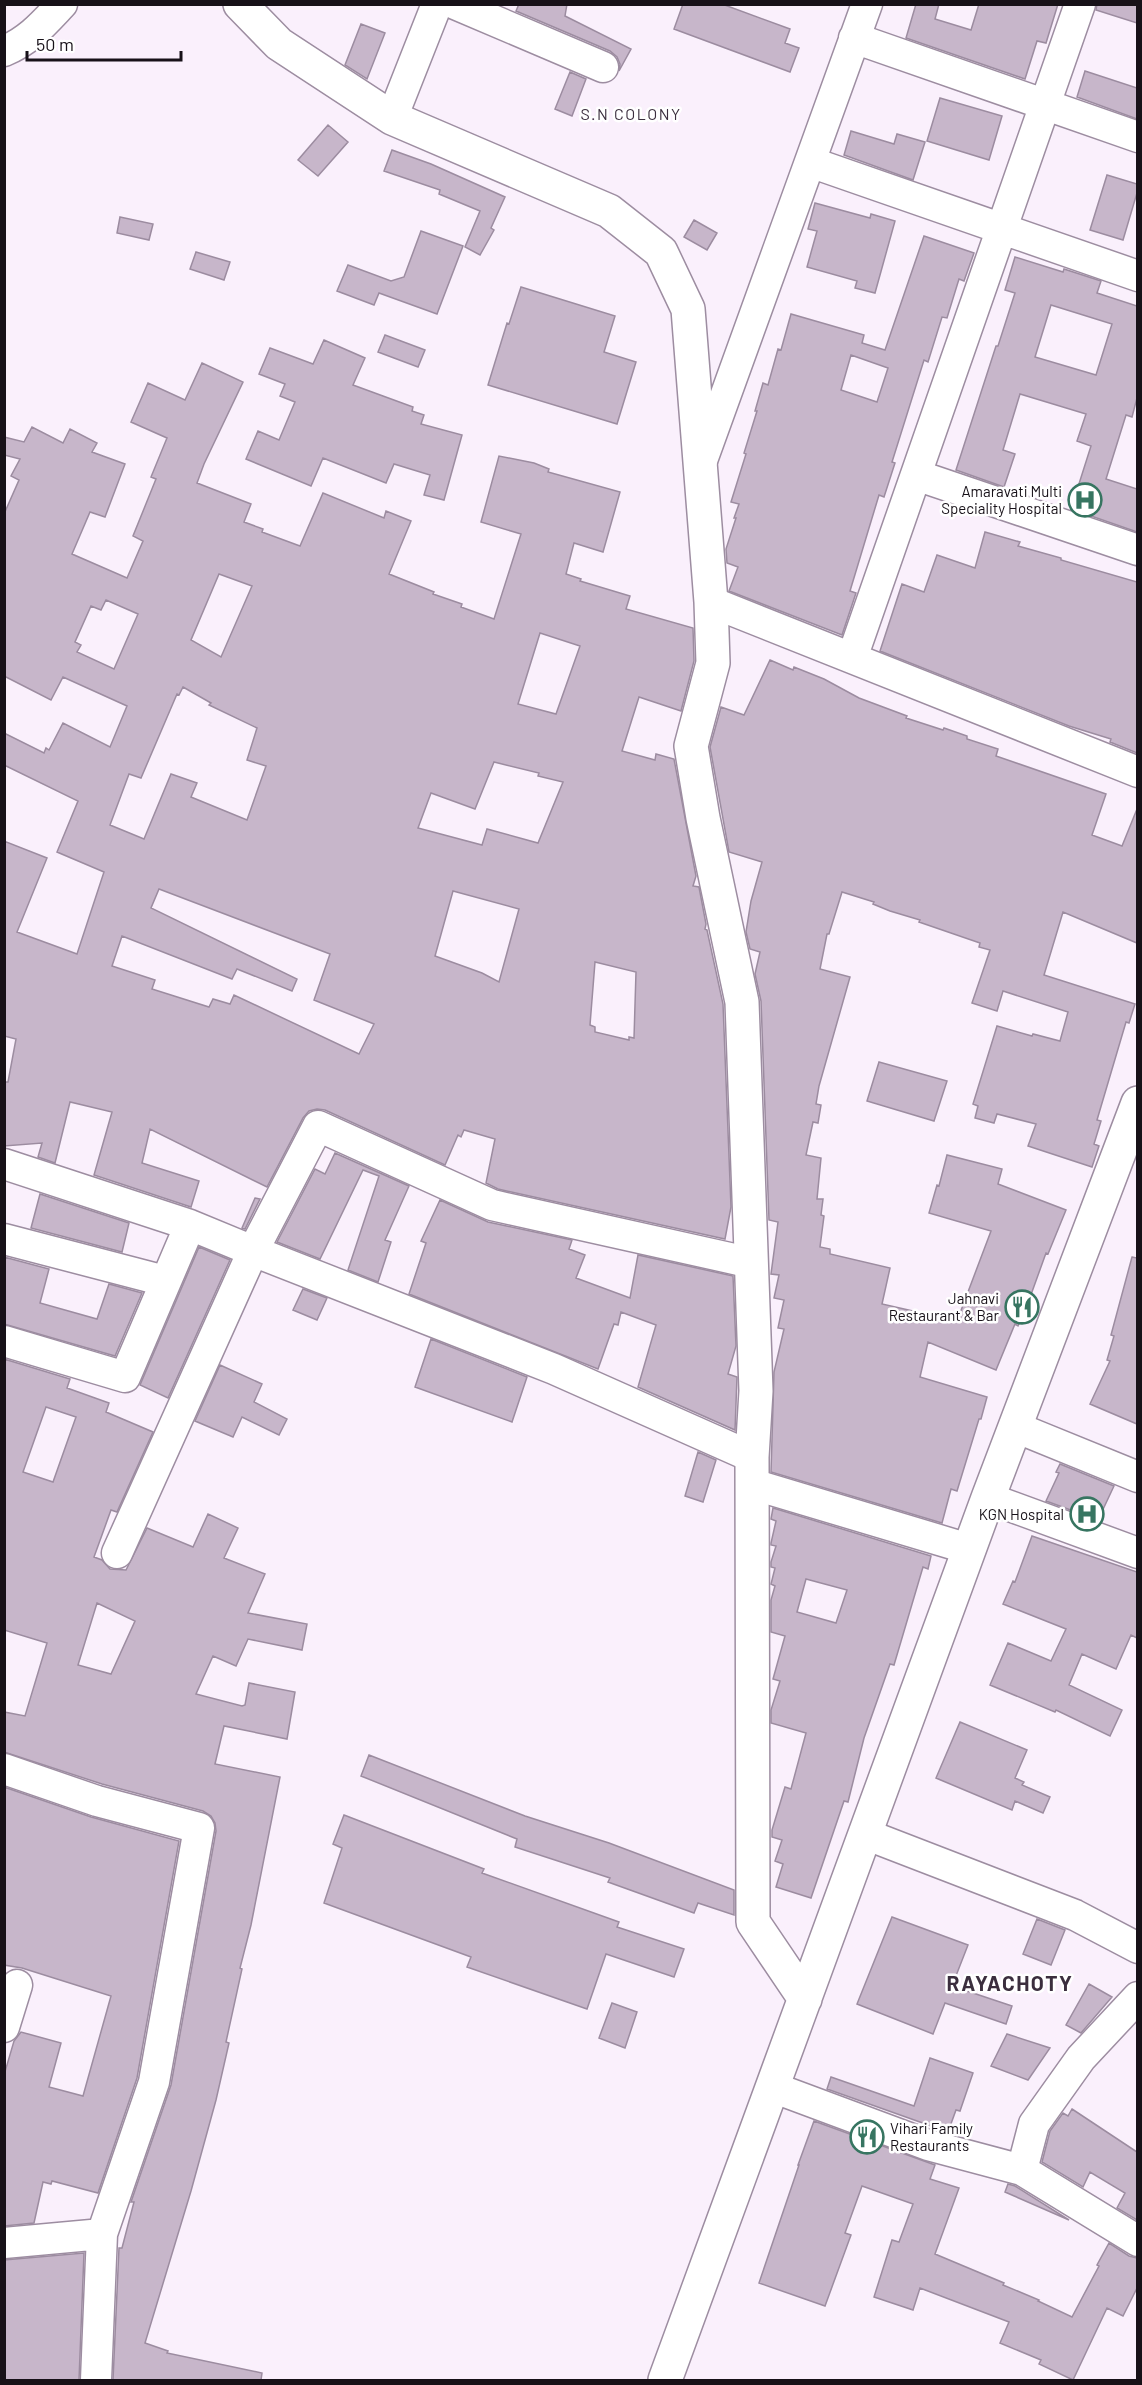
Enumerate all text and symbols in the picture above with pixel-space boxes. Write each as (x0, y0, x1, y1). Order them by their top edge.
scale bar (27, 24, 182, 62)
text: 50 m (36, 33, 74, 55)
district label: S.N COLONY (580, 104, 682, 123)
place label: Amaravati Multi Speciality Hospital (941, 482, 1062, 517)
hospital icon: Amaravati Multi Speciality Hospital (1067, 482, 1103, 518)
place label: Jahnavi Restaurant & Bar (889, 1289, 1000, 1324)
restaurant icon: Jahnavi Restaurant & Bar (1004, 1289, 1040, 1325)
hospital icon: KGN Hospital (1069, 1496, 1105, 1532)
place label: KGN Hospital (979, 1505, 1064, 1523)
district label: RAYACHOTY (946, 1970, 1074, 1995)
restaurant icon: Vihari Family Restaurants (849, 2119, 885, 2155)
place label: Vihari Family Restaurants (890, 2119, 973, 2154)

